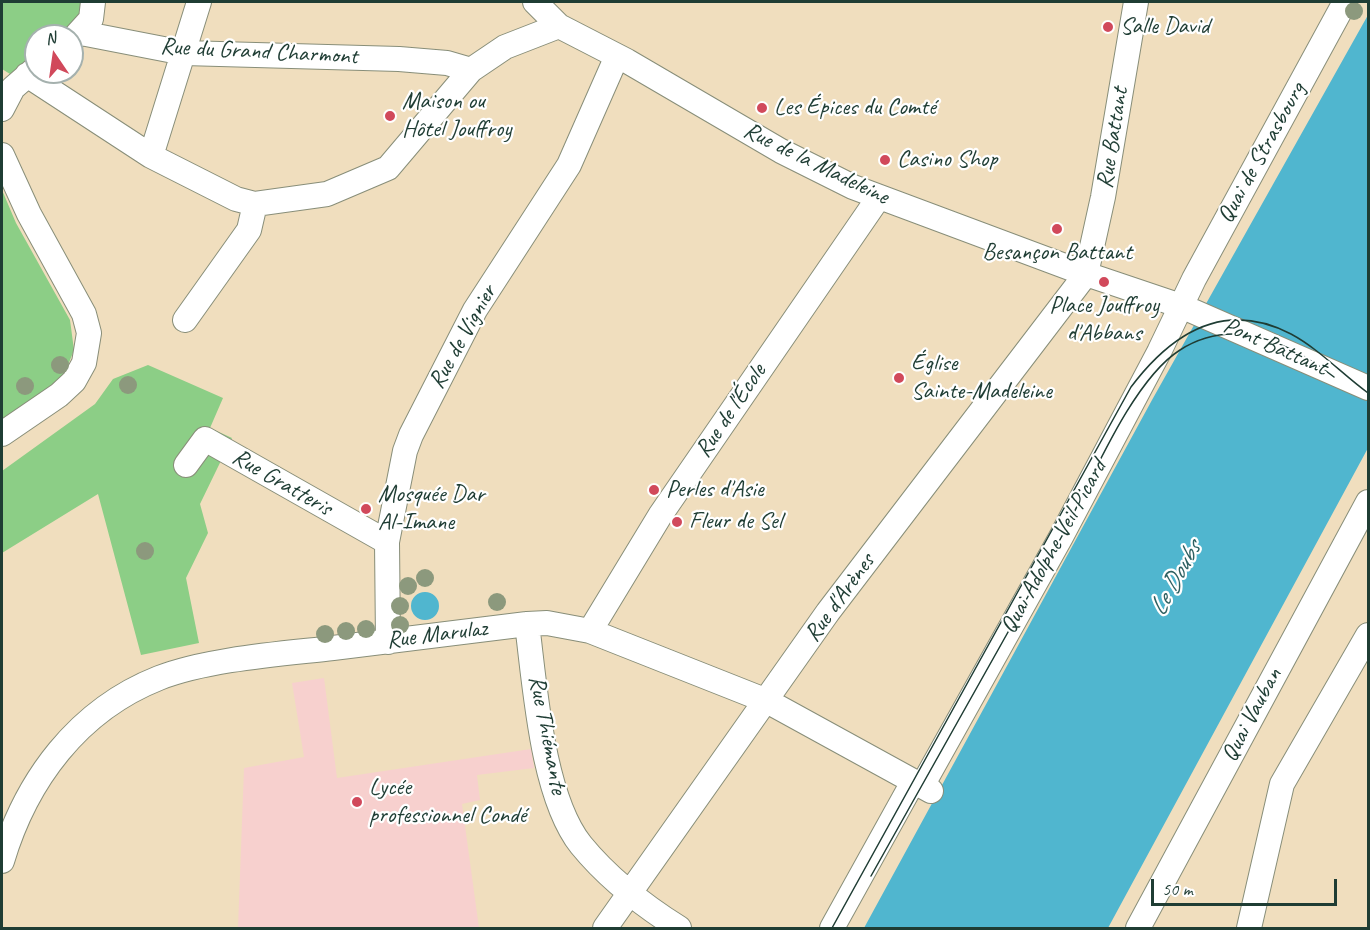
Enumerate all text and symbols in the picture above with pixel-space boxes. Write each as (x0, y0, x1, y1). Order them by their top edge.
place label: Salle David (1120, 13, 1209, 41)
marker: Salle David (1101, 20, 1115, 34)
north arrow (24, 24, 84, 84)
text: N (43, 28, 57, 49)
street label: Rue du Grand Charmont (160, 32, 358, 72)
street label: Quai de Strasbourg (1212, 78, 1312, 228)
street label: Rue Battant (1091, 85, 1135, 191)
place label: Maison ou Hôtel Jouffroy (402, 88, 511, 144)
place label: Les Épices du Comté (774, 94, 936, 122)
marker: Les Épices du Comté (755, 101, 769, 115)
marker: Maison ou Hôtel Jouffroy (383, 109, 397, 123)
street label: Rue de la Madeleine (739, 116, 893, 212)
place label: Casino Shop (897, 146, 997, 174)
marker: Casino Shop (878, 153, 892, 167)
marker: Besançon Battant (1050, 222, 1064, 236)
place label: Besançon Battant (982, 239, 1132, 267)
marker: Place Jouffroy d'Abbans (1097, 275, 1111, 289)
street label: Rue de Vignier (423, 280, 503, 394)
place label: Place Jouffroy d'Abbans (1049, 292, 1159, 348)
street label: Pont Battant (1219, 311, 1331, 383)
place label: Église Sainte-Madeleine (911, 350, 1052, 406)
street label: Rue de l'École (689, 359, 773, 463)
marker: Église Sainte-Madeleine (892, 371, 906, 385)
street label: Rue Gratteris (227, 443, 337, 523)
street label: Quai Adolphe Veil Picard (994, 455, 1114, 639)
place label: Perles d'Asie (666, 476, 763, 504)
place label: Mosquée Dar Al-Imane (378, 481, 484, 537)
marker: Perles d'Asie (647, 483, 661, 497)
marker: Mosquée Dar Al-Imane (359, 502, 373, 516)
place label: Fleur de Sel (689, 508, 782, 536)
marker: Fleur de Sel (670, 515, 684, 529)
water label: Le Doubs (1143, 536, 1209, 622)
street label: Rue d'Arènes (798, 548, 882, 648)
street label: Rue Marulaz (385, 615, 489, 655)
street label: Quai Vauban (1215, 663, 1289, 767)
street label: Rue Thiémante (521, 673, 573, 797)
place label: Lycée professionnel Condé (369, 774, 526, 830)
marker: Lycée professionnel Condé (350, 795, 364, 809)
scale bar (1154, 867, 1340, 905)
text: 50 m (1162, 878, 1193, 900)

